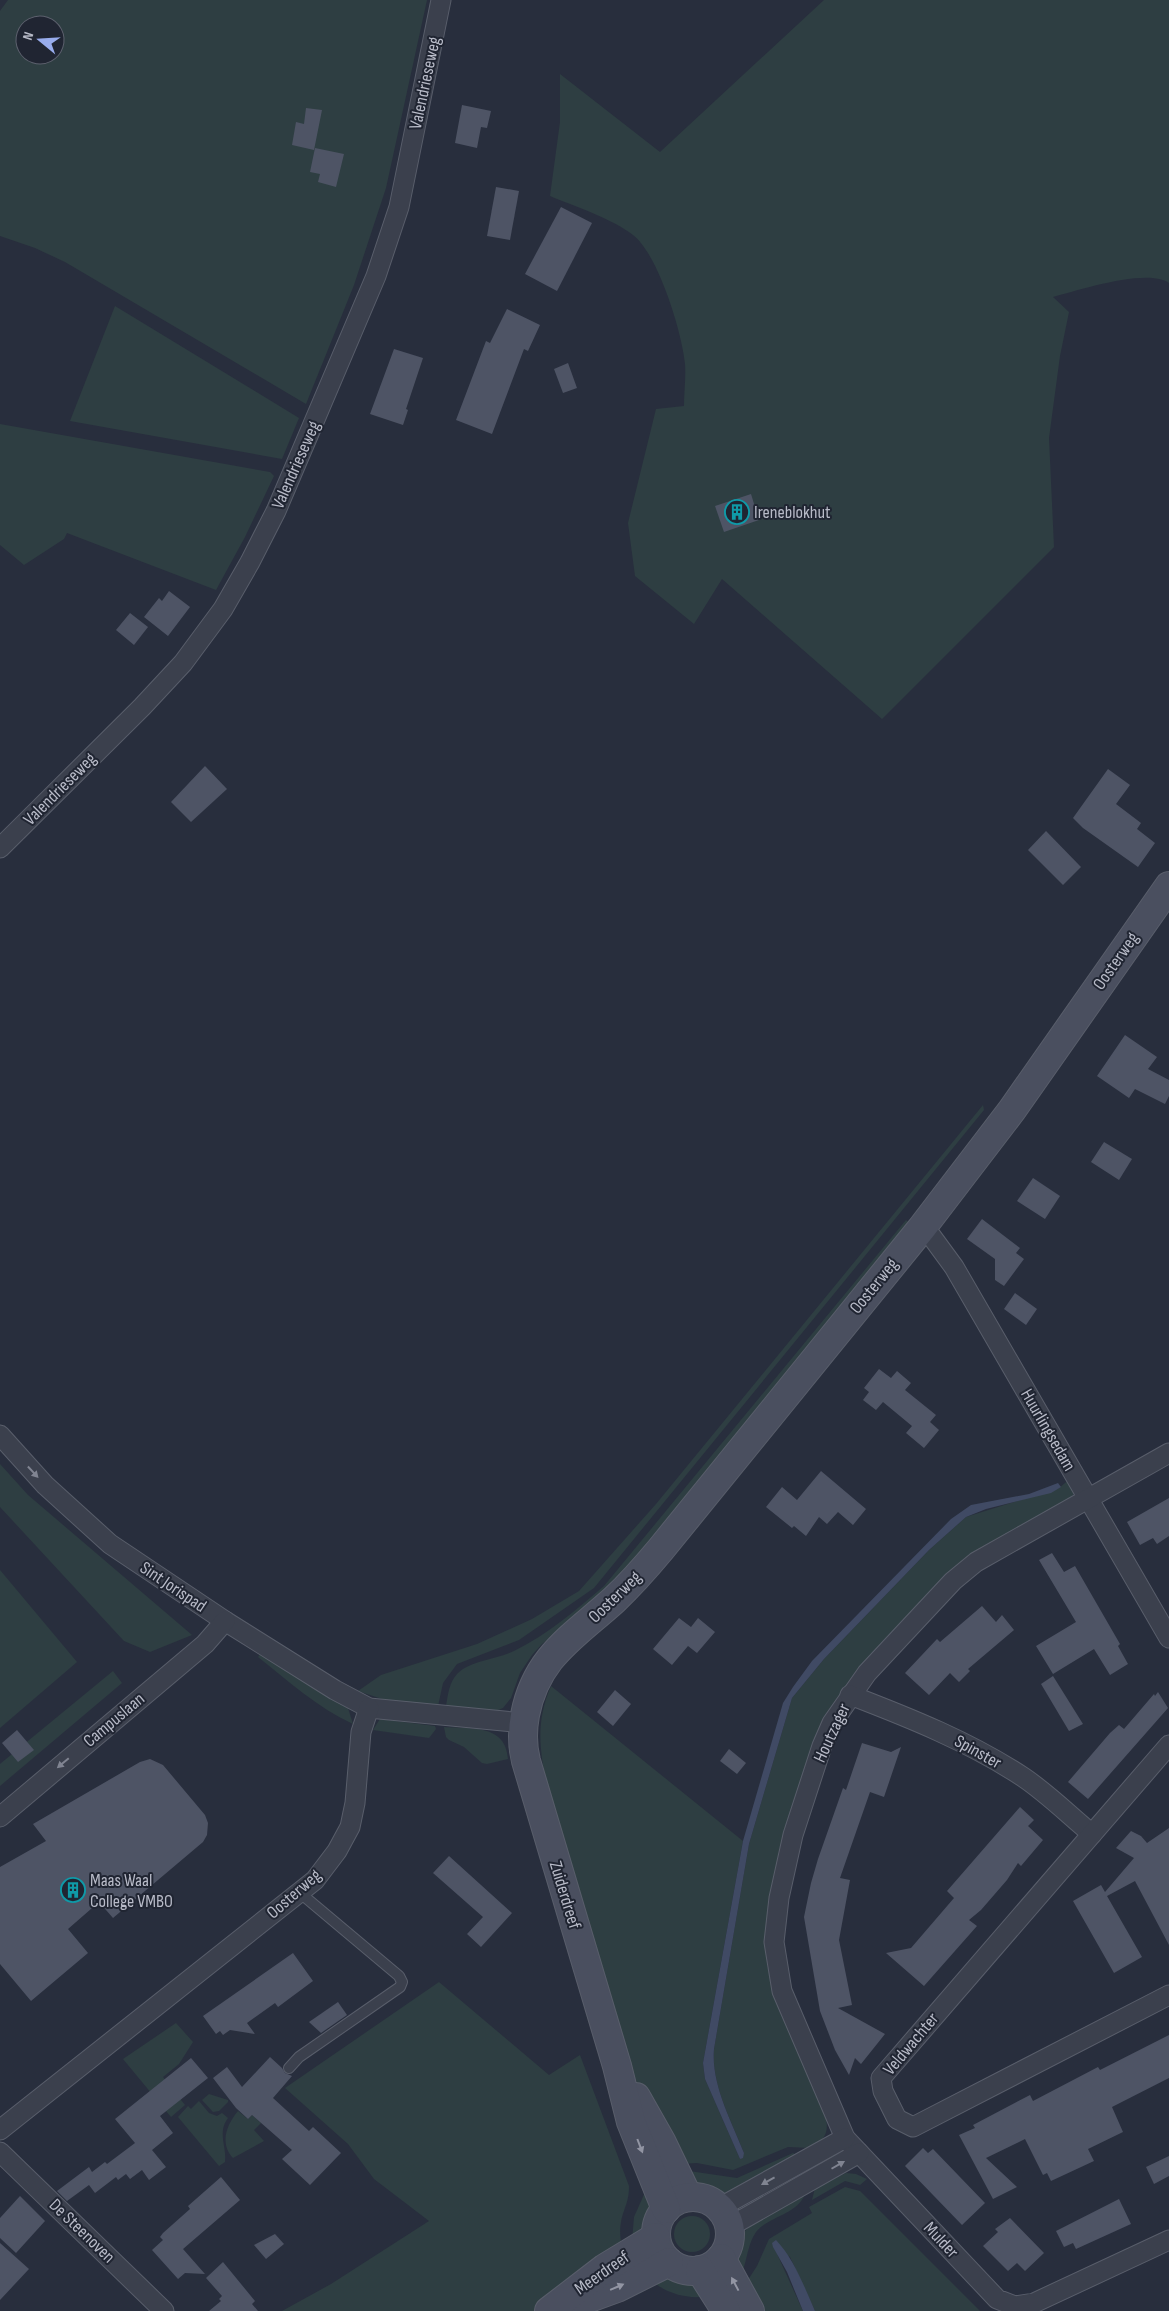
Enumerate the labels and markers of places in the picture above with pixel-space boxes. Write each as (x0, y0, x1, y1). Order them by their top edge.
building icon: Ireneblokhut (724, 499, 750, 525)
place label: Ireneblokhut (754, 502, 831, 523)
place label: Maas Waal College VMBO (90, 1870, 173, 1912)
building icon: Maas Waal College VMBO (60, 1877, 86, 1903)

